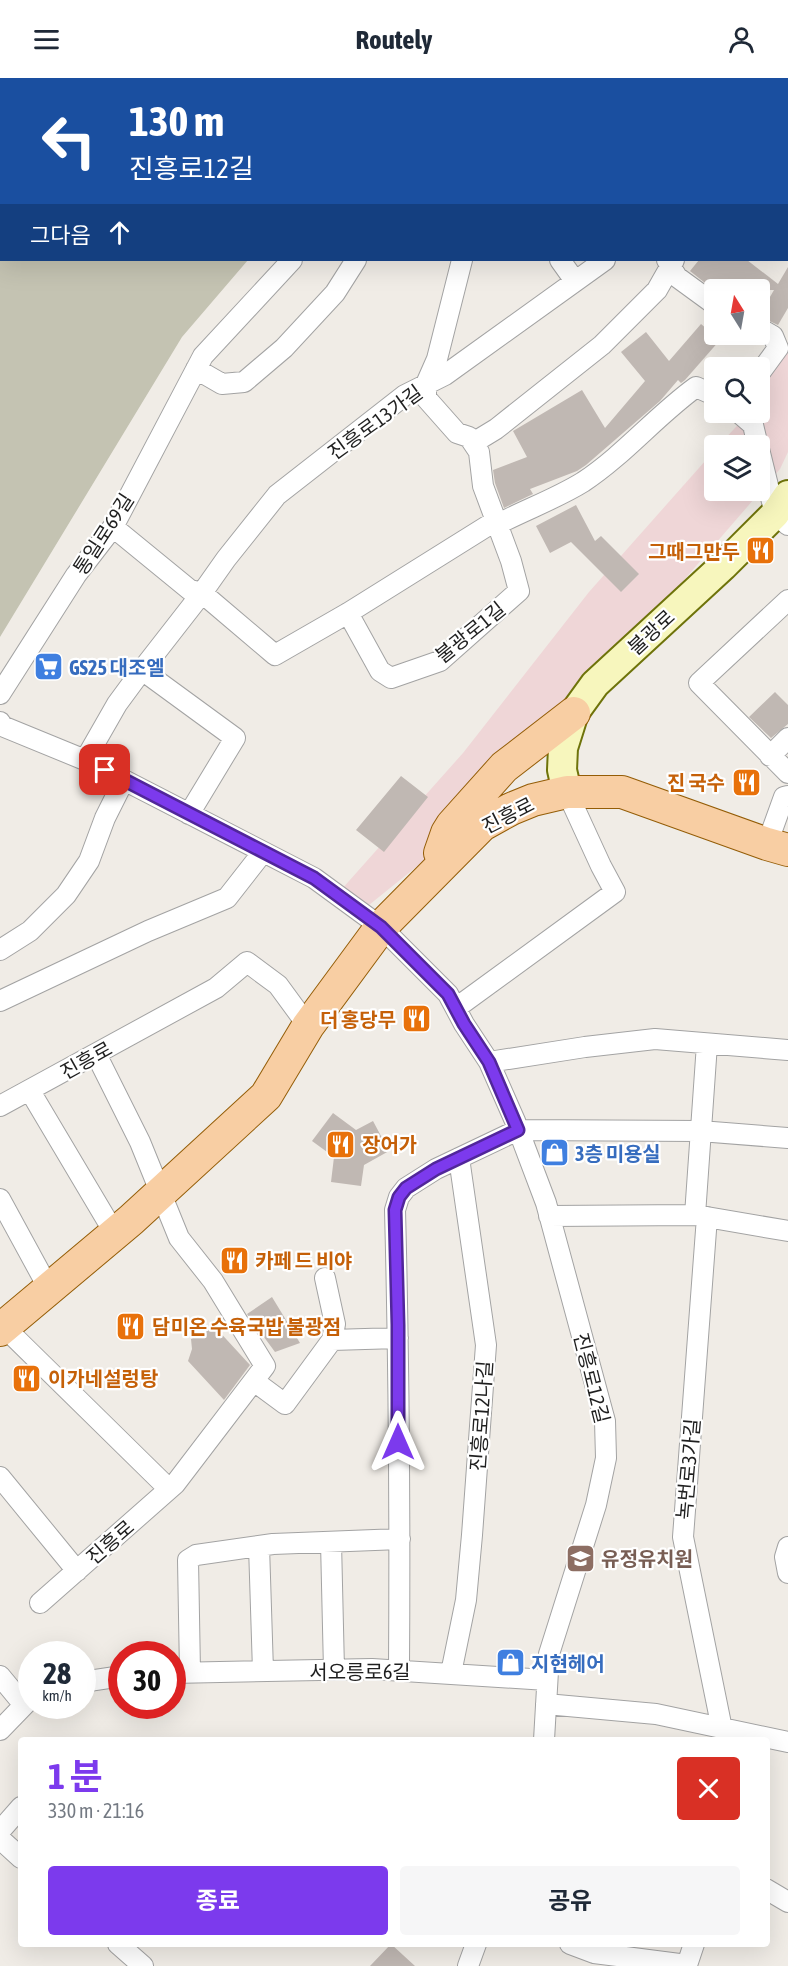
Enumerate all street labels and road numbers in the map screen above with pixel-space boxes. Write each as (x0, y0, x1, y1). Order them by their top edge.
street label: 진흥로13가길 (323, 380, 427, 464)
street label: 통일로69길 (68, 489, 138, 579)
street label: 불광로1길 (431, 597, 509, 667)
street label: 불광로 (623, 605, 679, 659)
street label: 진흥로 (478, 792, 538, 838)
street label: 진흥로 (56, 1037, 116, 1083)
street label: 진흥로12길 (570, 1330, 614, 1426)
street label: 진흥로12나길 (466, 1360, 496, 1472)
street label: 녹번로3가길 (672, 1417, 704, 1521)
street label: 진흥로 (82, 1515, 138, 1569)
street label: 서오릉로6길 (309, 1660, 411, 1683)

